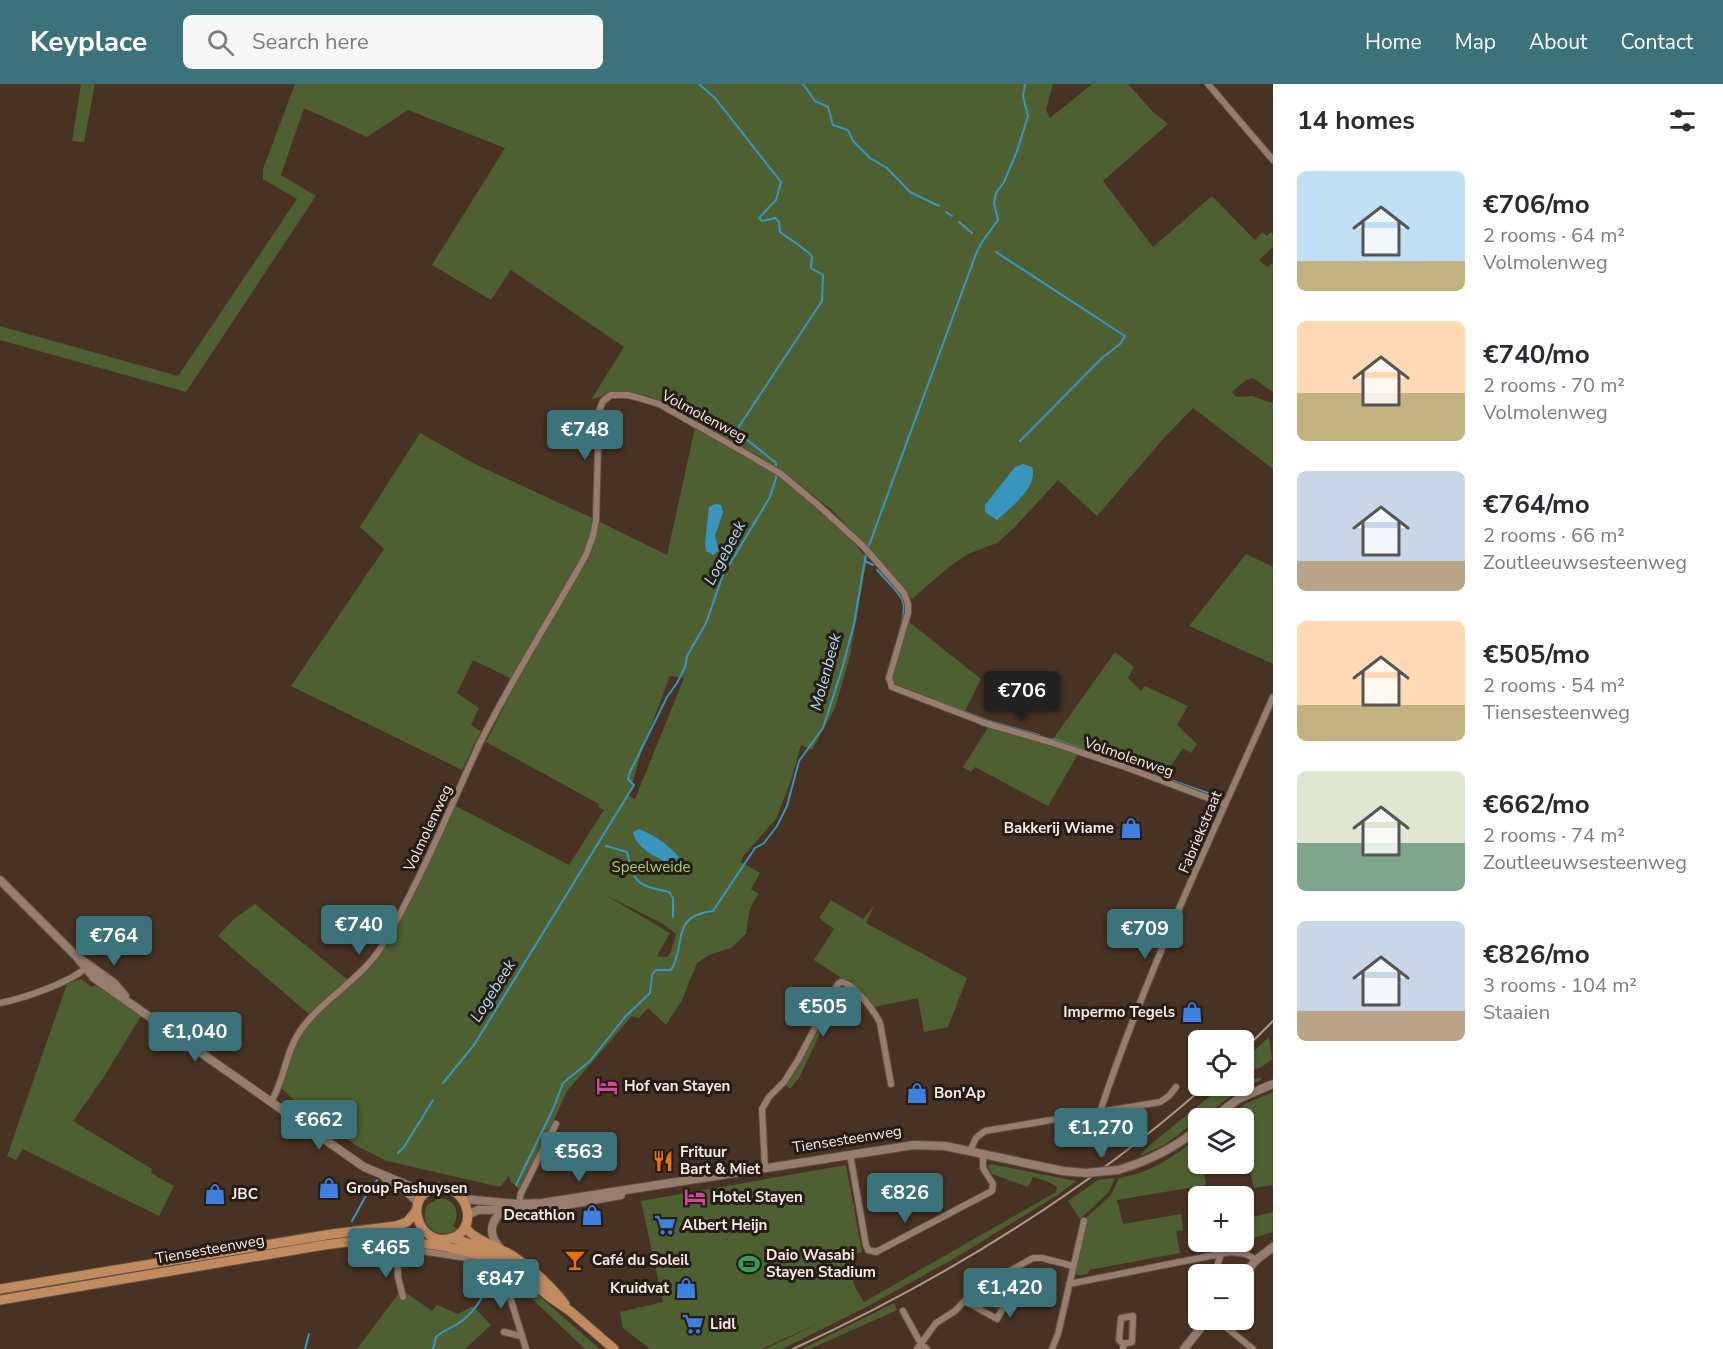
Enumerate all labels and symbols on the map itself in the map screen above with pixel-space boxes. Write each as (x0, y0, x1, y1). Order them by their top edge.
street label: Volmolenweg (657, 385, 750, 447)
pin: €748 (549, 410, 621, 461)
water label: Logebeek (699, 516, 752, 589)
water label: Molenbeek (805, 630, 847, 713)
pin: €706 (986, 671, 1058, 722)
street label: Volmolenweg (1081, 732, 1176, 782)
street label: Volmolenweg (399, 781, 457, 875)
street label: Fabriekstraat (1174, 787, 1227, 876)
shop icon: Bakkerij Wiame (1119, 816, 1143, 840)
place label: Bakkerij Wiame (1004, 818, 1114, 838)
park label: Speelweide (612, 857, 690, 877)
pin: €740 (323, 905, 395, 956)
pin: €709 (1109, 909, 1181, 960)
pin: €764 (78, 916, 150, 967)
water label: Logebeek (465, 955, 521, 1026)
pin: €505 (787, 987, 859, 1038)
shop icon: Impermo Tegels (1180, 1000, 1204, 1024)
place label: Impermo Tegels (1063, 1002, 1175, 1022)
pin: €1,040 (146, 1012, 244, 1063)
hotel icon: Hof van Stayen (595, 1074, 619, 1098)
place label: Hof van Stayen (624, 1076, 730, 1096)
shop icon: Bon'Ap (905, 1081, 929, 1105)
place label: Bon'Ap (934, 1083, 986, 1103)
pin: €662 (283, 1100, 355, 1151)
pin: €1,270 (1052, 1108, 1150, 1159)
street label: Tiensesteenweg (791, 1121, 903, 1157)
pin: €563 (543, 1132, 615, 1183)
place label: Frituur Bart & Miet (680, 1142, 761, 1179)
restaurant icon: Frituur Bart & Miet (651, 1149, 675, 1173)
pin: €826 (869, 1173, 941, 1224)
shop icon: Group Pashuysen (317, 1176, 341, 1200)
place label: Group Pashuysen (346, 1178, 468, 1198)
shop icon: JBC (203, 1182, 227, 1206)
place label: JBC (231, 1184, 258, 1204)
hotel icon: Hotel Stayen (683, 1185, 707, 1209)
place label: Hotel Stayen (712, 1187, 803, 1207)
shop icon: Decathlon (580, 1203, 604, 1227)
place label: Decathlon (504, 1205, 575, 1225)
supermarket icon: Albert Heijn (653, 1213, 677, 1237)
place label: Albert Heijn (682, 1215, 767, 1235)
pin: €465 (350, 1228, 422, 1279)
street label: Tiensesteenweg (154, 1230, 266, 1268)
place label: Daio Wasabi Stayen Stadium (766, 1245, 876, 1282)
bar icon: Café du Soleil (563, 1248, 587, 1272)
place label: Café du Soleil (592, 1250, 689, 1270)
sports icon: Daio Wasabi Stayen Stadium (737, 1252, 761, 1276)
pin: €847 (465, 1259, 537, 1310)
pin: €1,420 (961, 1268, 1059, 1319)
shop icon: Kruidvat (674, 1276, 698, 1300)
place label: Kruidvat (610, 1278, 669, 1298)
supermarket icon: Lidl (681, 1312, 705, 1336)
place label: Lidl (710, 1314, 736, 1334)

